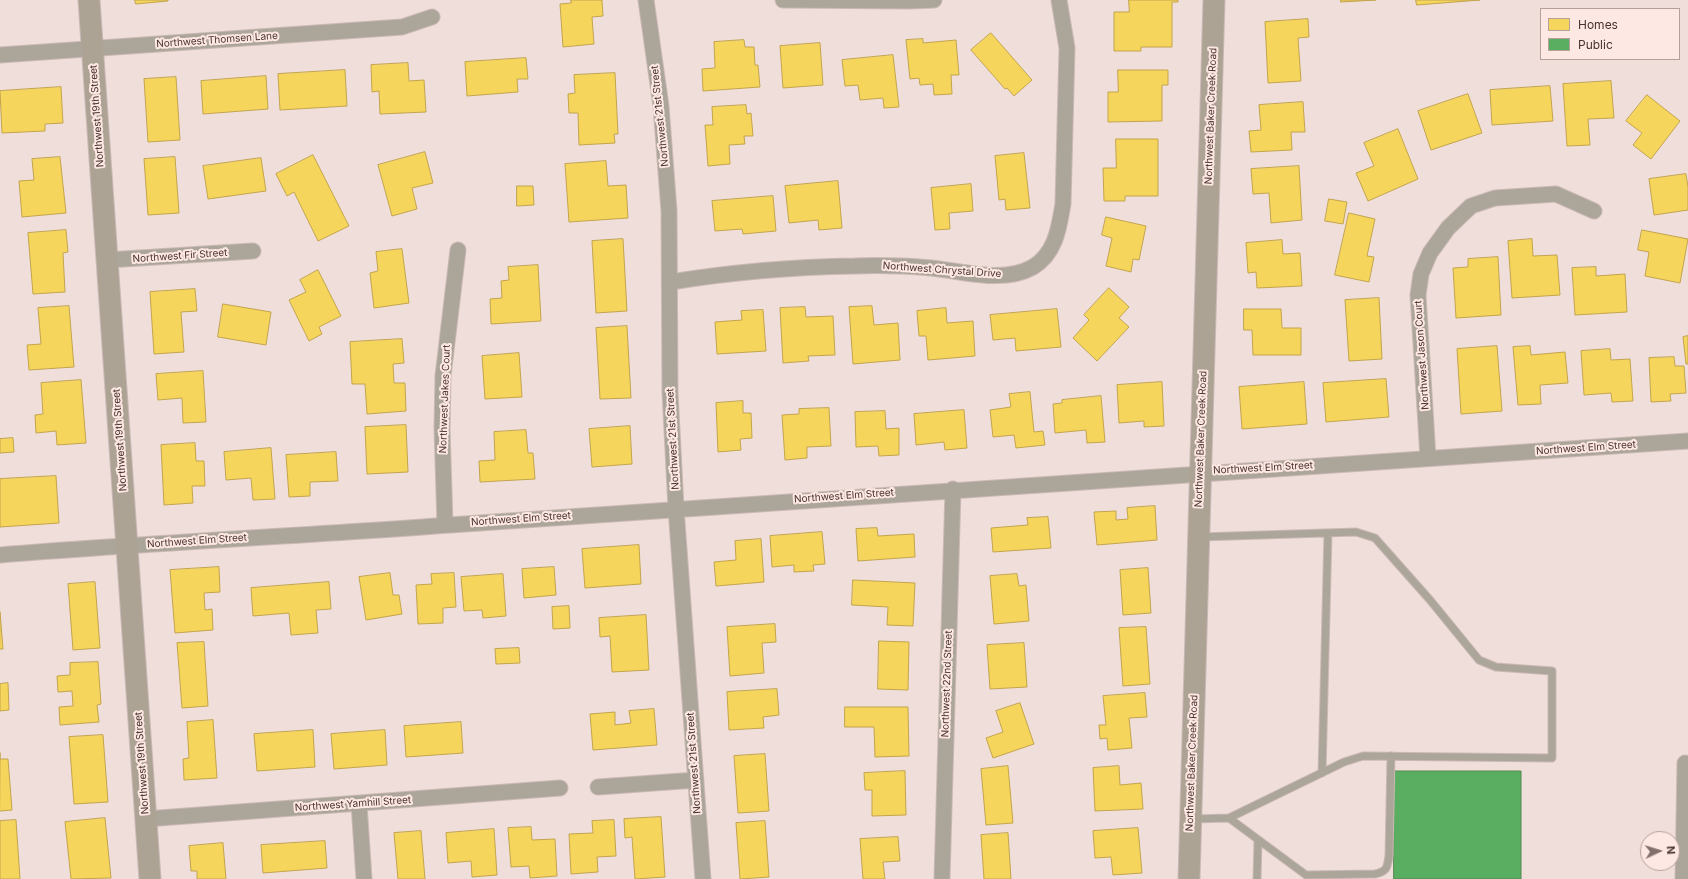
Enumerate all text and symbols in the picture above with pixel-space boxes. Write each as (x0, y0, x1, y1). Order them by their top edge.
legend (1540, 8, 1680, 60)
text: Homes (1578, 17, 1618, 32)
street label: Northwest Thomsen Lane (156, 30, 278, 50)
text: Public (1578, 37, 1613, 52)
street label: Northwest Baker Creek Road (1203, 48, 1219, 184)
street label: Northwest 19th Street (87, 64, 107, 168)
street label: Northwest 21st Street (649, 65, 671, 167)
street label: Northwest Fir Street (132, 247, 228, 265)
street label: Northwest Chrystal Drive (882, 260, 1002, 280)
street label: Northwest Jason Court (1412, 300, 1432, 410)
street label: Northwest Jakes Court (437, 344, 453, 454)
street label: Northwest Baker Creek Road (1193, 371, 1209, 507)
street label: Northwest 19th Street (110, 388, 130, 492)
street label: Northwest 21st Street (664, 388, 682, 490)
street label: Northwest Elm Street (1536, 439, 1636, 457)
street label: Northwest Elm Street (1213, 459, 1313, 477)
street label: Northwest Elm Street (794, 487, 894, 505)
street label: Northwest Elm Street (471, 510, 571, 528)
street label: Northwest Elm Street (147, 532, 247, 550)
street label: Northwest 22nd Street (939, 630, 955, 738)
street label: Northwest Baker Creek Road (1184, 695, 1200, 831)
street label: Northwest 19th Street (132, 711, 152, 815)
street label: Northwest 21st Street (684, 712, 704, 814)
street label: Northwest Yamhill Street (294, 794, 412, 814)
north arrow (1640, 831, 1680, 871)
text: N (1664, 846, 1678, 855)

